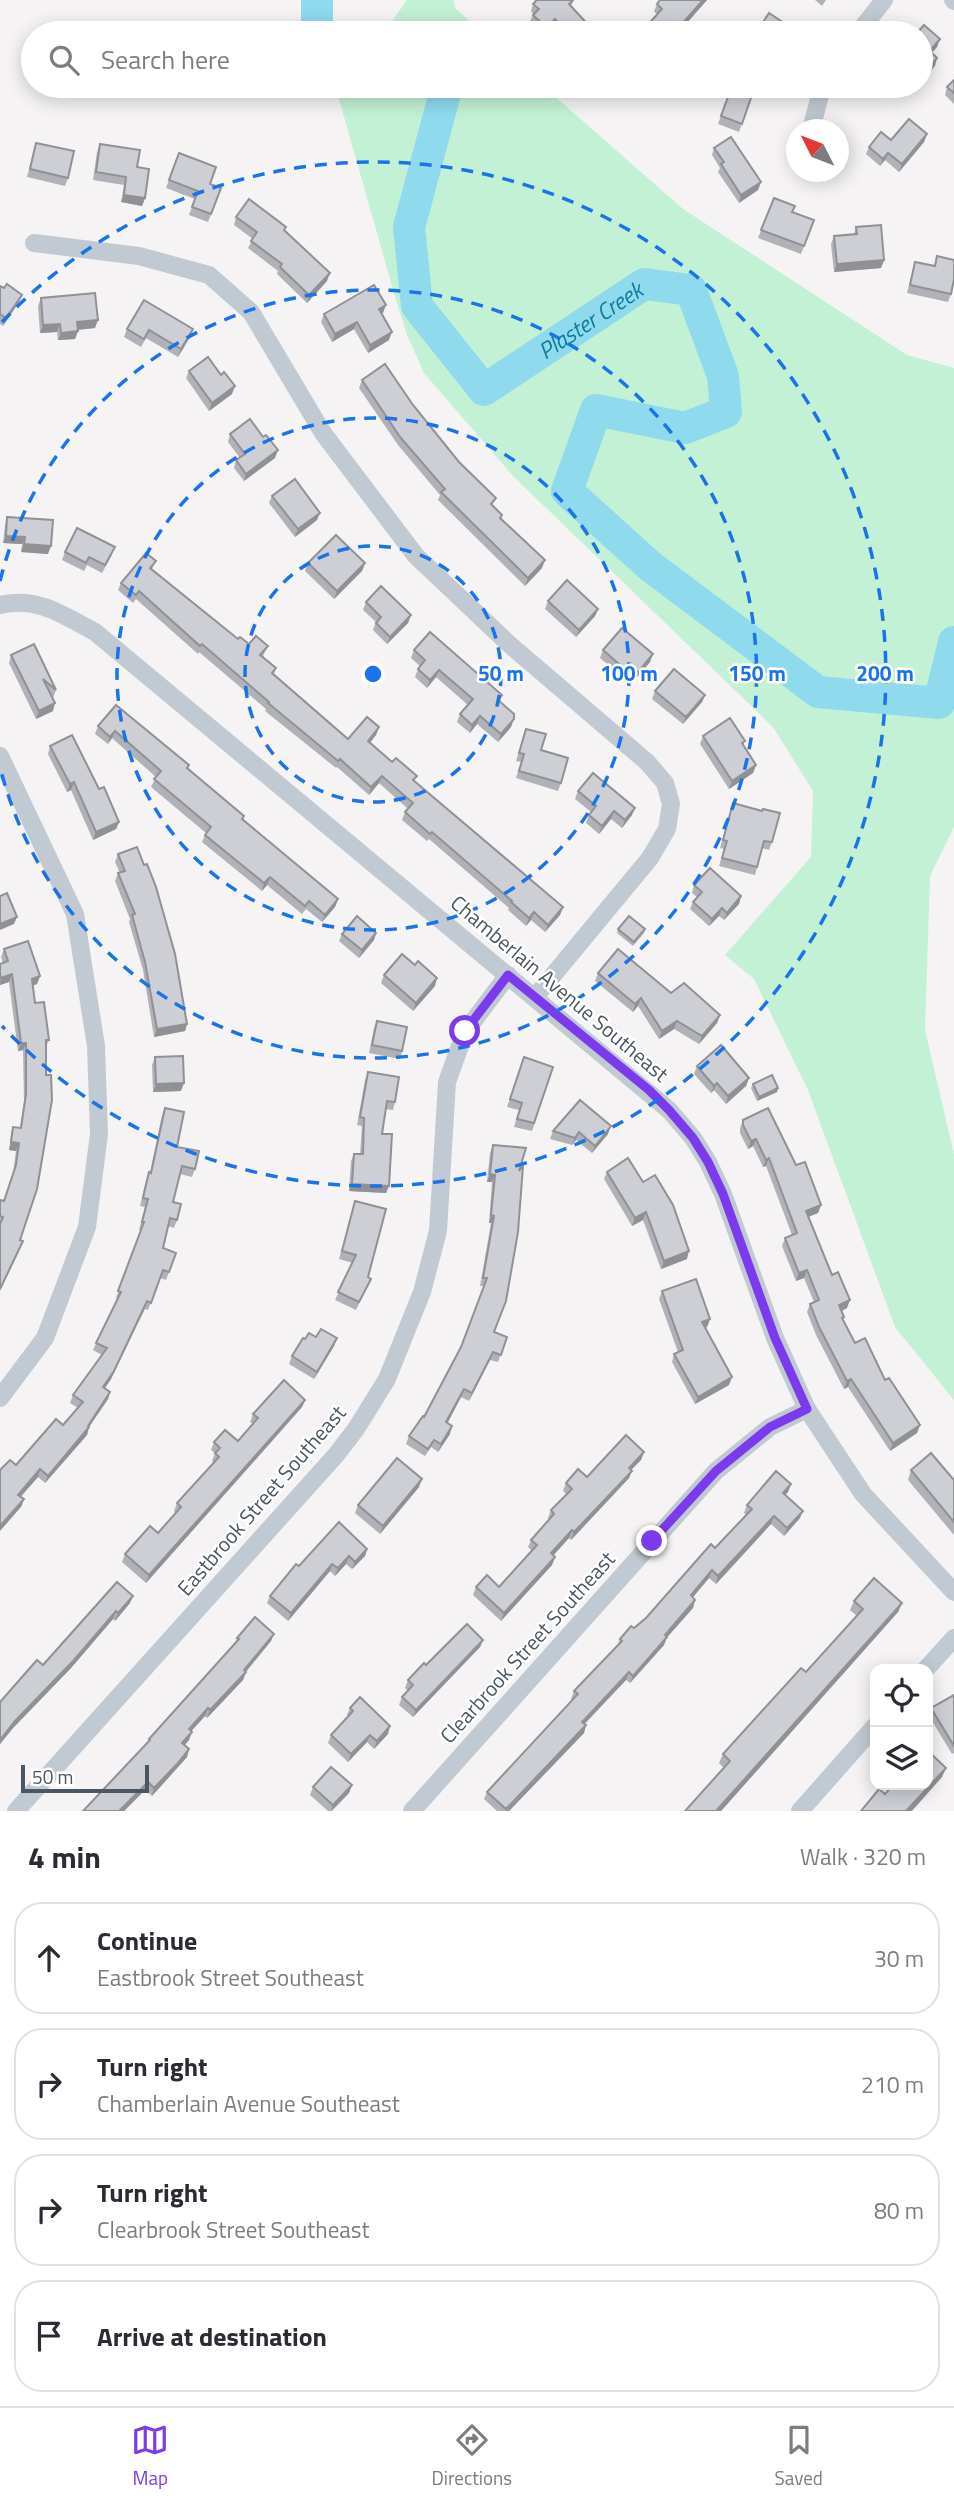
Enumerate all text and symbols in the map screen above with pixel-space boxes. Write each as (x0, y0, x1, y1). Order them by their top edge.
search box (21, 21, 933, 98)
text: Search here (101, 40, 230, 79)
icon: search (45, 41, 83, 79)
north arrow (786, 119, 849, 182)
water label: Plaster Creek (531, 271, 652, 367)
text: 50 m (478, 657, 524, 689)
text: 100 m (600, 657, 658, 689)
text: 150 m (728, 657, 786, 689)
text: 200 m (856, 657, 914, 689)
centre of rings (361, 662, 385, 686)
street label: Chamberlain Avenue Southeast (444, 887, 677, 1089)
route start (449, 1015, 480, 1046)
street label: Eastbrook Street Southeast (169, 1397, 353, 1602)
route end (636, 1525, 667, 1556)
street label: Clearbrook Street Southeast (432, 1543, 623, 1750)
map controls (870, 1664, 933, 1790)
button: locate (870, 1664, 933, 1727)
button: layers (870, 1727, 933, 1790)
scale bar (21, 1762, 149, 1794)
text: 50 m (32, 1762, 73, 1791)
text: 4 min (28, 1834, 101, 1880)
text: Walk · 320 m (800, 1839, 926, 1874)
text: Continue (97, 1921, 197, 1960)
icon: ahead (30, 1939, 68, 1977)
text: 30 m (874, 1941, 924, 1976)
text: Eastbrook Street Southeast (97, 1960, 364, 1995)
text: Turn right (97, 2047, 208, 2086)
icon: right (30, 2065, 68, 2103)
text: 210 m (861, 2067, 924, 2102)
text: Chamberlain Avenue Southeast (97, 2086, 400, 2121)
text: Turn right (97, 2173, 208, 2212)
icon: right (30, 2191, 68, 2229)
text: 80 m (874, 2193, 924, 2228)
text: Clearbrook Street Southeast (97, 2212, 370, 2247)
icon: arrive (30, 2317, 68, 2355)
text: Arrive at destination (97, 2317, 327, 2356)
tab: Map (131, 2421, 169, 2492)
tab: Directions (432, 2421, 512, 2492)
tab: Saved (774, 2421, 823, 2492)

